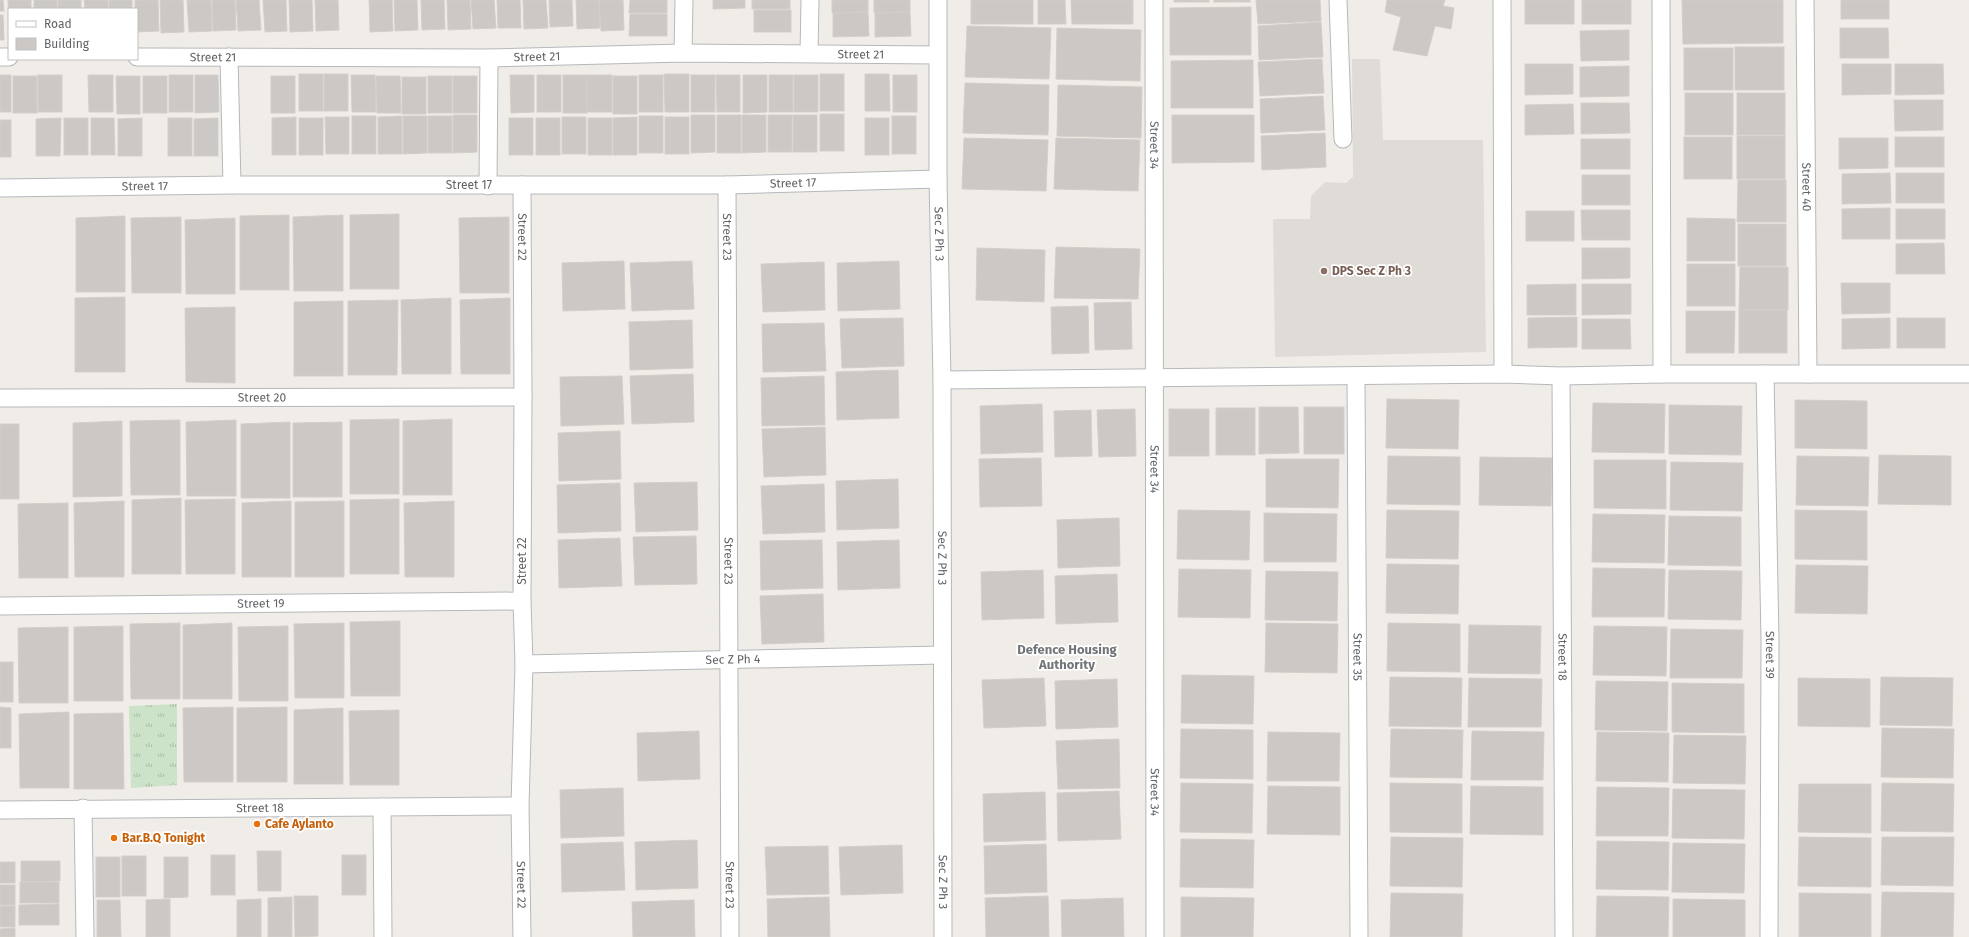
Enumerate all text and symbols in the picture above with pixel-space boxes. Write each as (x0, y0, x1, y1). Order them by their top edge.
legend (8, 8, 138, 60)
text: Road (44, 17, 72, 31)
text: Building (44, 37, 90, 51)
street label: Street 21 (838, 47, 884, 62)
street label: Street 21 (513, 49, 560, 64)
street label: Street 21 (190, 50, 236, 64)
street label: Street 34 (1147, 121, 1161, 170)
street label: Street 40 (1799, 162, 1814, 212)
street label: Street 17 (770, 175, 816, 191)
street label: Street 17 (446, 178, 492, 192)
street label: Street 17 (122, 179, 168, 193)
street label: Sec Z Ph 3 (932, 207, 947, 261)
street label: Street 22 (515, 213, 529, 261)
street label: Street 23 (720, 213, 734, 261)
place label: DPS Sec Z Ph 3 (1332, 264, 1411, 278)
marker: DPS Sec Z Ph 3 (1319, 266, 1329, 276)
street label: Street 20 (238, 390, 287, 405)
street label: Street 34 (1147, 445, 1162, 494)
street label: Sec Z Ph 3 (935, 531, 949, 585)
street label: Street 22 (515, 537, 529, 585)
street label: Street 23 (721, 537, 736, 585)
street label: Street 19 (237, 596, 285, 611)
street label: Street 39 (1763, 631, 1777, 679)
street label: Street 35 (1350, 633, 1365, 681)
street label: Street 18 (1555, 633, 1570, 681)
district label: Defence Housing Authority (1017, 642, 1117, 672)
street label: Sec Z Ph 4 (705, 652, 761, 667)
street label: Street 34 (1148, 768, 1162, 817)
street label: Street 18 (236, 801, 284, 815)
place label: Cafe Aylanto (265, 817, 334, 831)
marker: Cafe Aylanto (252, 819, 262, 829)
place label: Bar.B.Q Tonight (122, 831, 206, 845)
marker: Bar.B.Q Tonight (109, 833, 119, 843)
street label: Sec Z Ph 3 (936, 855, 950, 909)
street label: Street 22 (514, 861, 529, 909)
street label: Street 23 (723, 861, 737, 909)

